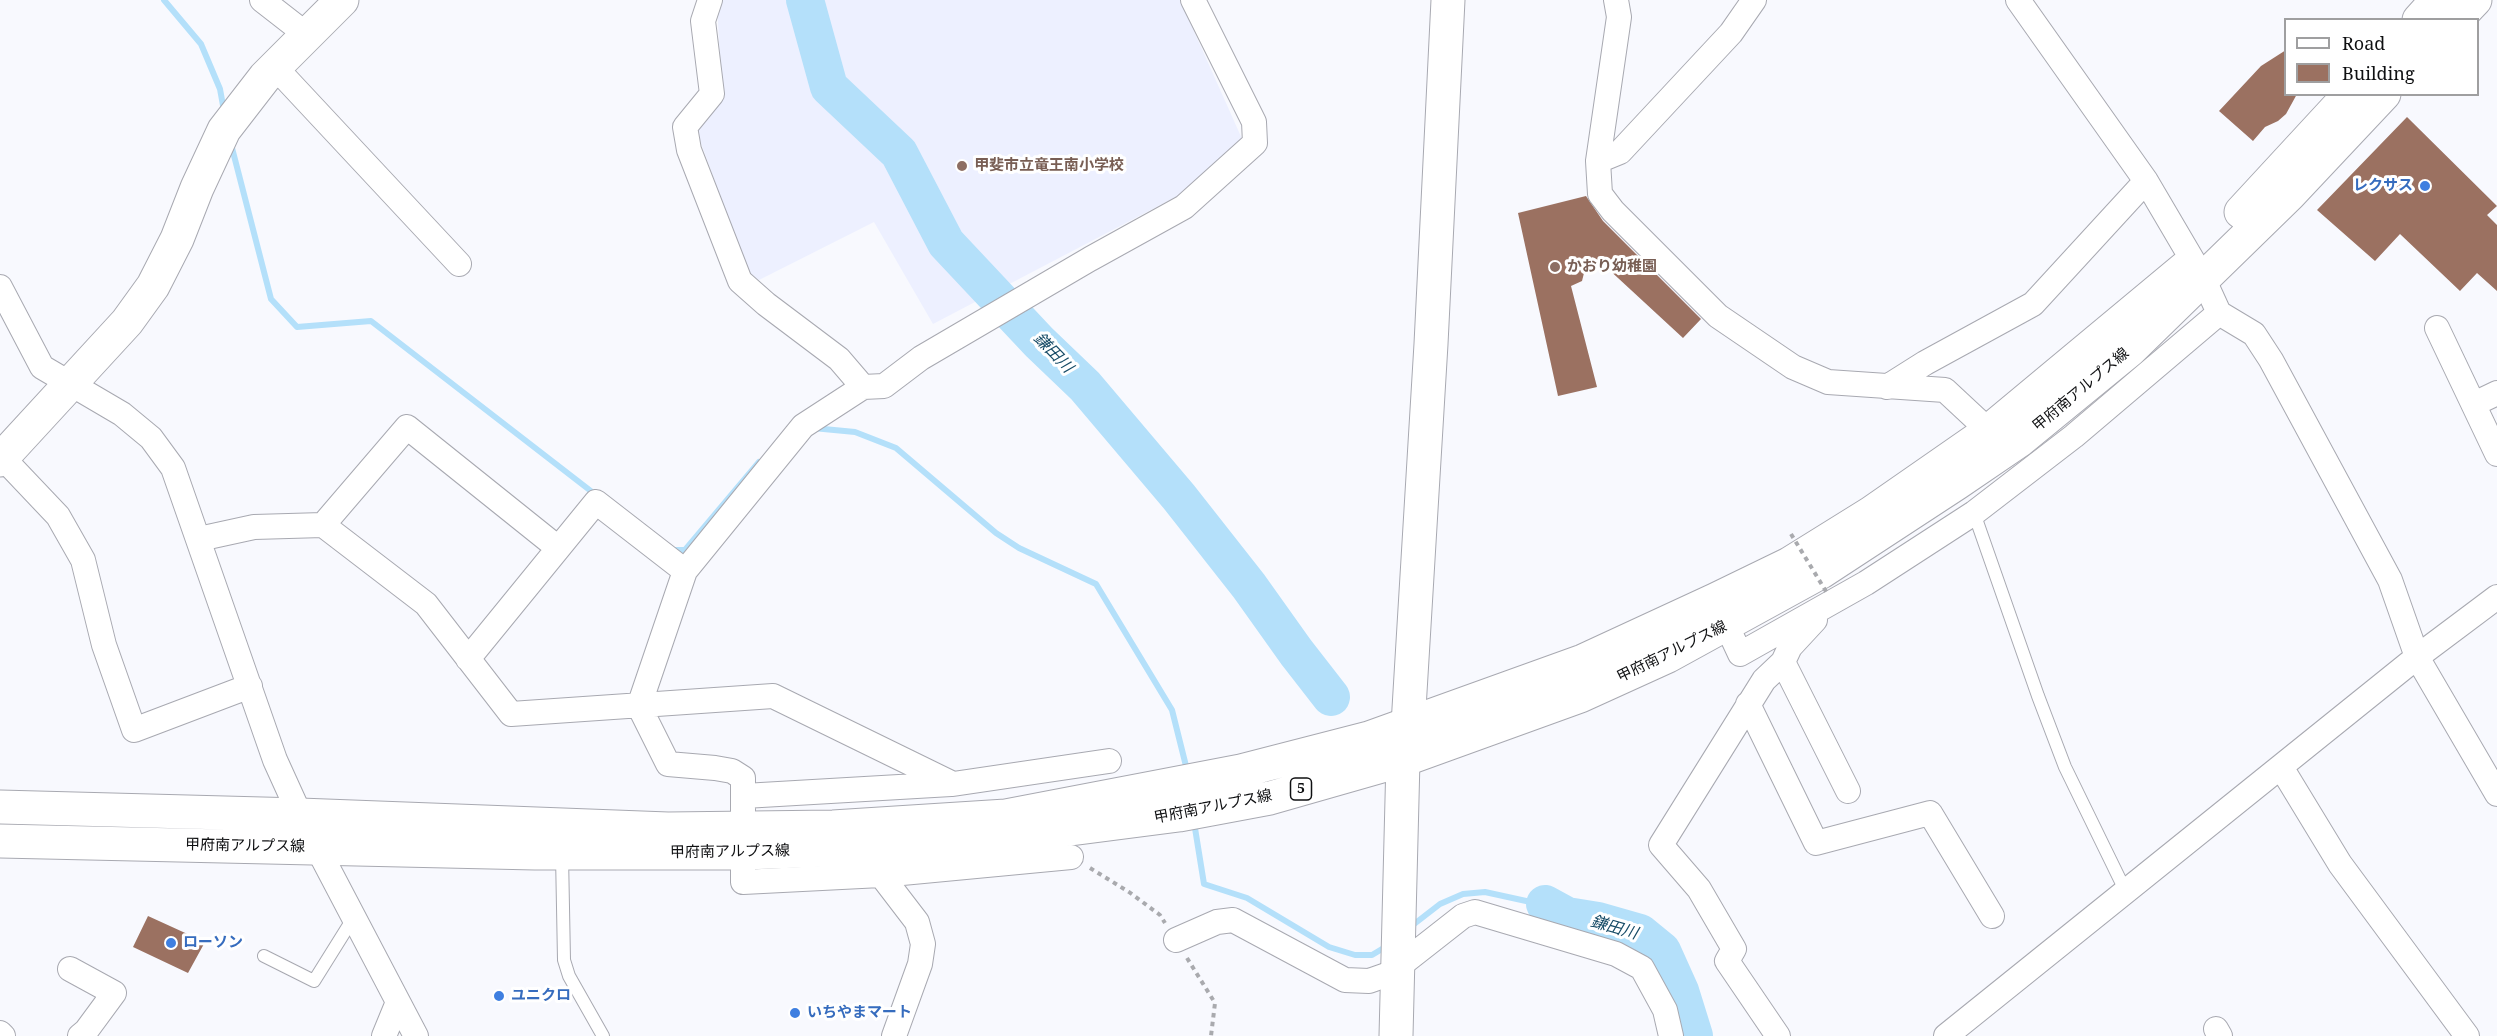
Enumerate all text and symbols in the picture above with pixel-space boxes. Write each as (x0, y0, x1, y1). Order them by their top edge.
legend (2284, 18, 2479, 96)
text: Road (2342, 31, 2385, 55)
text: Building (2342, 61, 2415, 85)
place label: 甲斐市立竜王南小学校 (974, 157, 1124, 175)
marker: 甲斐市立竜王南小学校 (955, 159, 969, 173)
place label: レクサス (2353, 177, 2413, 195)
marker: レクサス (2418, 179, 2432, 193)
place label: かおり幼稚園 (1567, 258, 1657, 276)
marker: かおり幼稚園 (1548, 260, 1562, 274)
water label: 鎌田川 (1029, 329, 1077, 377)
street label: 甲府南アルプス線 (2029, 345, 2133, 435)
street label: 甲府南アルプス線 (1614, 618, 1730, 686)
road number: 5 (1290, 778, 1312, 800)
street label: 甲府南アルプス線 (1152, 787, 1274, 827)
street label: 甲府南アルプス線 (185, 836, 305, 856)
street label: 甲府南アルプス線 (670, 842, 790, 862)
water label: 鎌田川 (1588, 912, 1640, 944)
place label: ローソン (183, 934, 243, 952)
marker: ローソン (164, 936, 178, 950)
place label: ユニクロ (511, 987, 571, 1005)
marker: ユニクロ (492, 989, 506, 1003)
place label: いちやまマート (807, 1004, 912, 1022)
marker: いちやまマート (788, 1006, 802, 1020)

